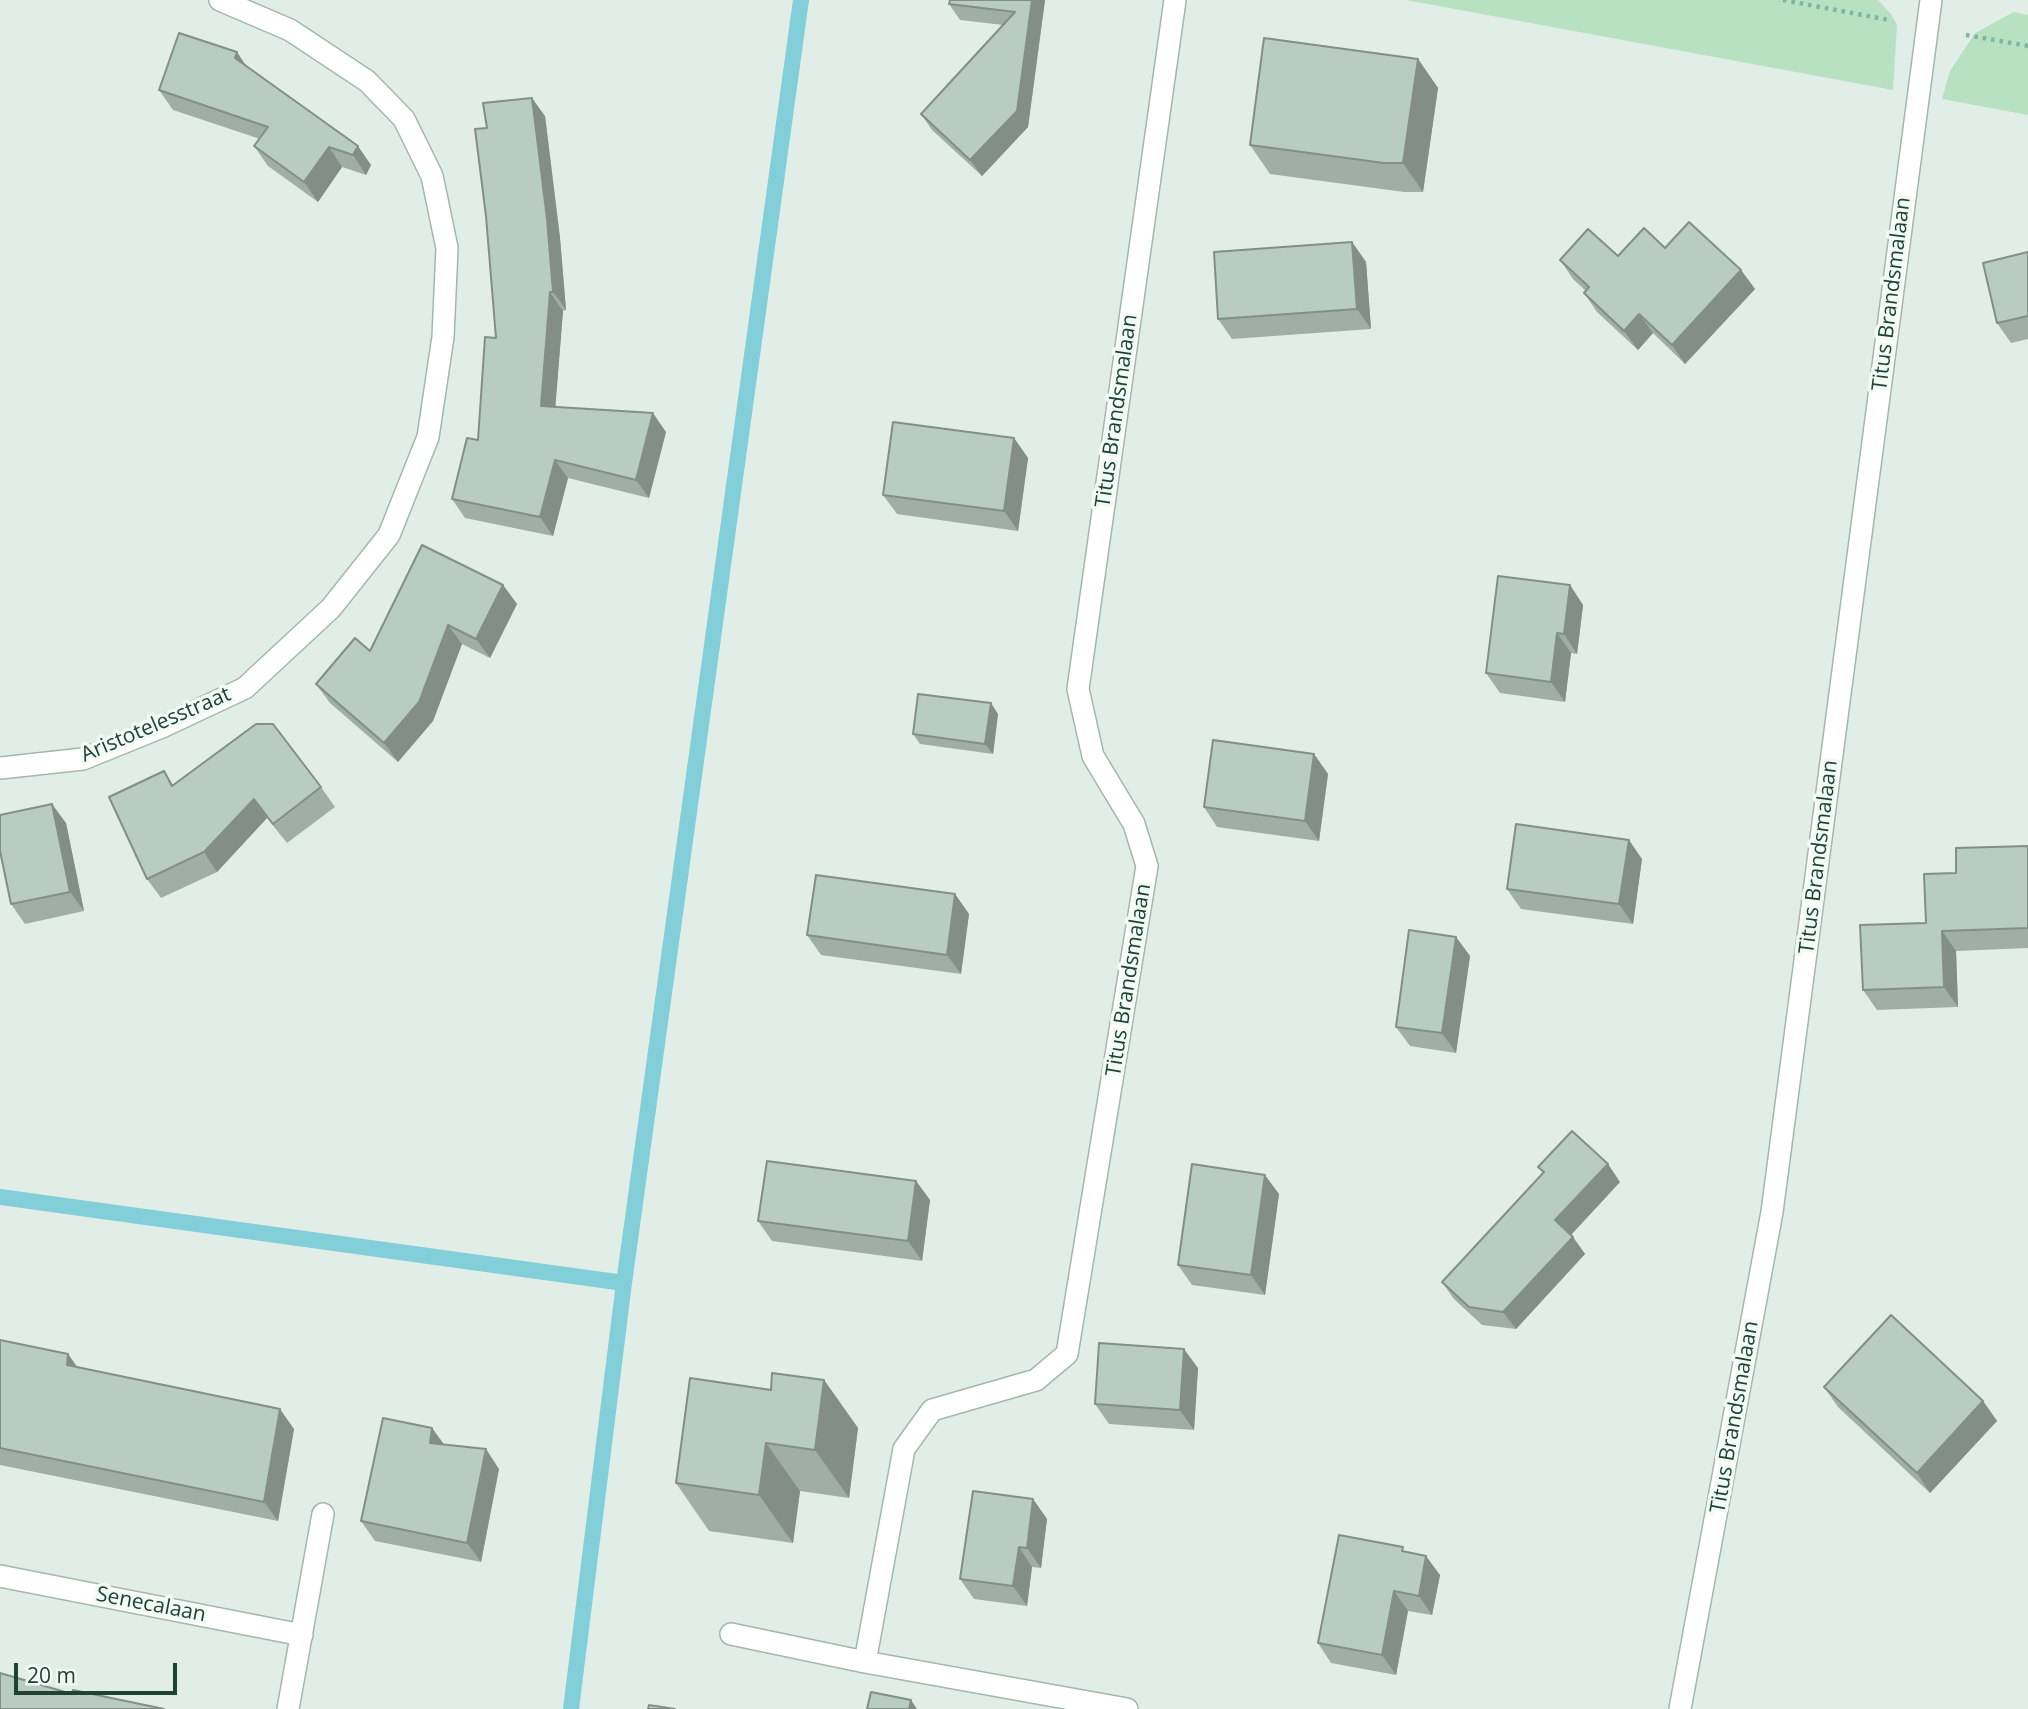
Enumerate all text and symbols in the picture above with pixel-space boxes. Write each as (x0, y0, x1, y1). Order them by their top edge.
street label: Titus Brandsmalaan (1868, 196, 1916, 392)
street label: Titus Brandsmalaan (1091, 313, 1143, 509)
street label: Aristotelesstraat (77, 682, 235, 768)
street label: Titus Brandsmalaan (1795, 759, 1843, 955)
street label: Titus Brandsmalaan (1101, 882, 1157, 1078)
street label: Titus Brandsmalaan (1706, 1319, 1764, 1515)
street label: Senecalaan (94, 1582, 208, 1628)
scale bar (18, 1650, 180, 1694)
text: 20 m (27, 1661, 76, 1689)

